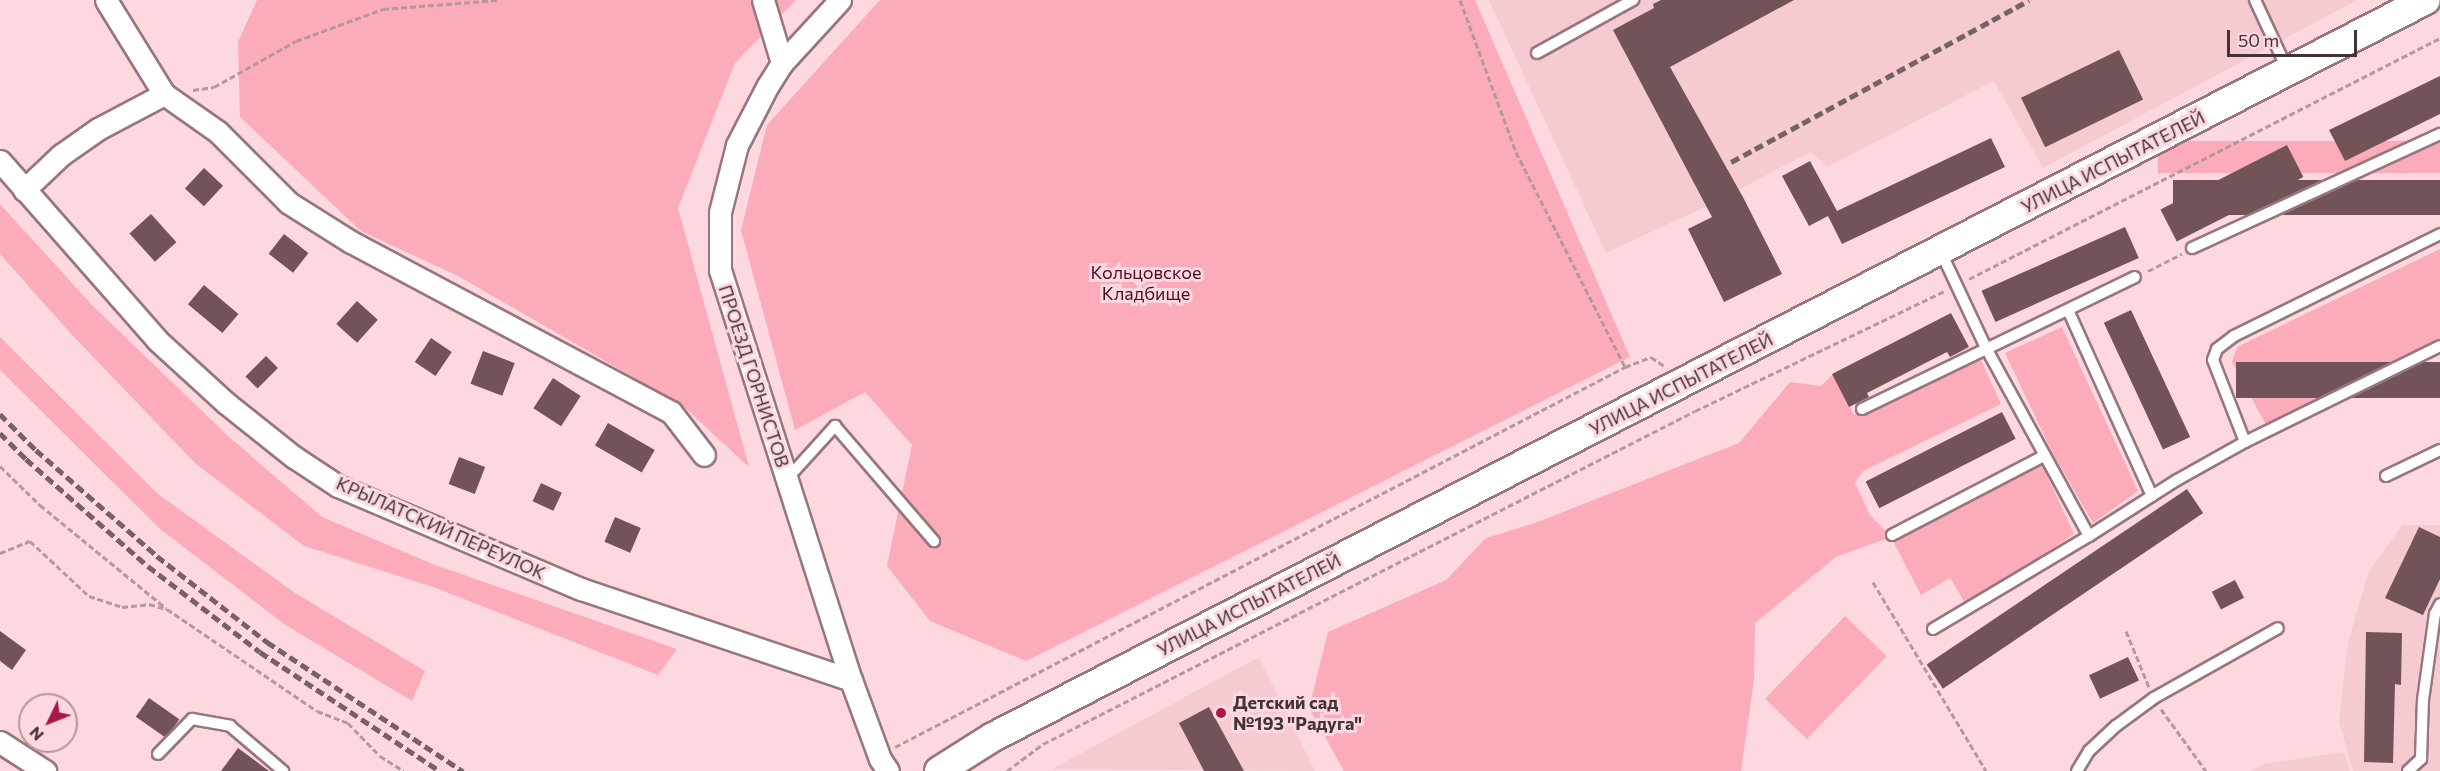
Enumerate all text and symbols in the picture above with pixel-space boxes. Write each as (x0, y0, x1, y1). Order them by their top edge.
scale bar (2230, 18, 2360, 56)
text: 50 m (2238, 29, 2279, 51)
street label: УЛИЦА ИСПЫТАТЕЛЕЙ (2017, 106, 2209, 218)
park label: Кольцовское Кладбище (1091, 262, 1201, 304)
street label: ПРОЕЗД ГОРНИСТОВ (714, 282, 794, 470)
street label: УЛИЦА ИСПЫТАТЕЛЕЙ (1585, 328, 1777, 440)
street label: КРЫЛАТСКИЙ ПЕРЕУЛОК (333, 472, 549, 584)
street label: УЛИЦА ИСПЫТАТЕЛЕЙ (1153, 549, 1345, 661)
place label: Детский сад №193 "Радуга" (1233, 692, 1362, 734)
north arrow (18, 693, 78, 753)
marker: Детский сад №193 "Радуга" (1214, 706, 1228, 720)
text: N (25, 723, 47, 745)

